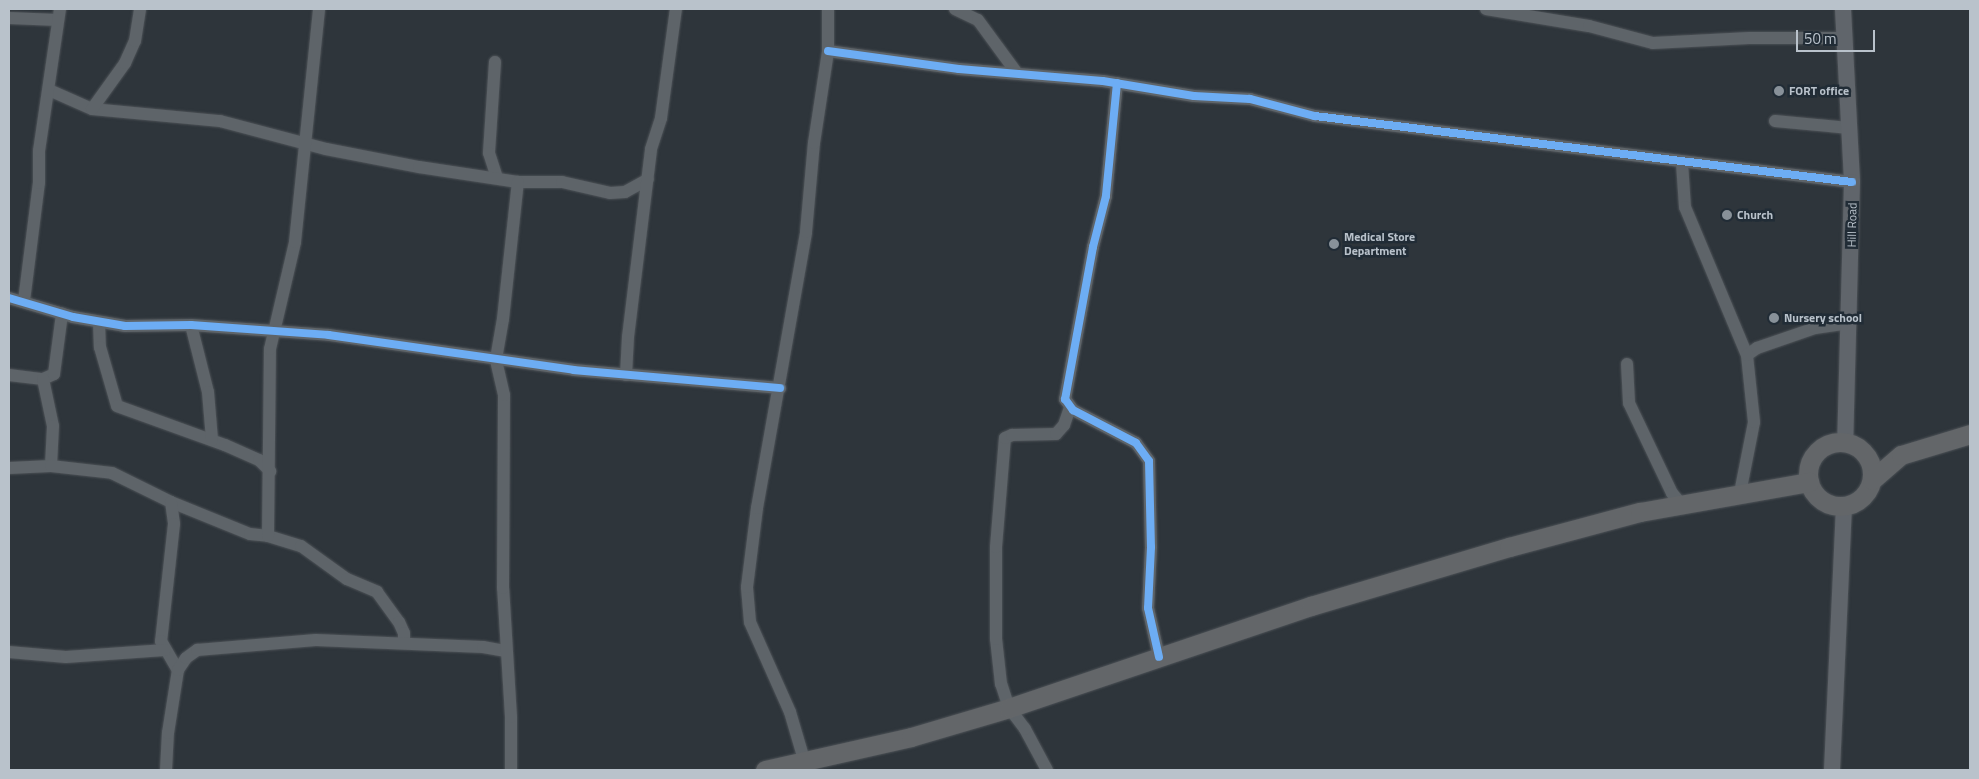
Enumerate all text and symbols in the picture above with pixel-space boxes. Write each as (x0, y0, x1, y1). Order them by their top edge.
scale bar (1799, 20, 1878, 52)
text: 50 m (1804, 27, 1837, 50)
place label: FORT office (1789, 84, 1849, 98)
marker: FORT office (1773, 85, 1785, 97)
street label: Hill Road (1844, 202, 1860, 248)
place label: Church (1737, 208, 1773, 222)
marker: Church (1721, 209, 1733, 221)
place label: Medical Store Department (1344, 230, 1415, 258)
marker: Medical Store Department (1328, 238, 1340, 250)
place label: Nursery school (1784, 311, 1862, 325)
marker: Nursery school (1768, 312, 1780, 324)

